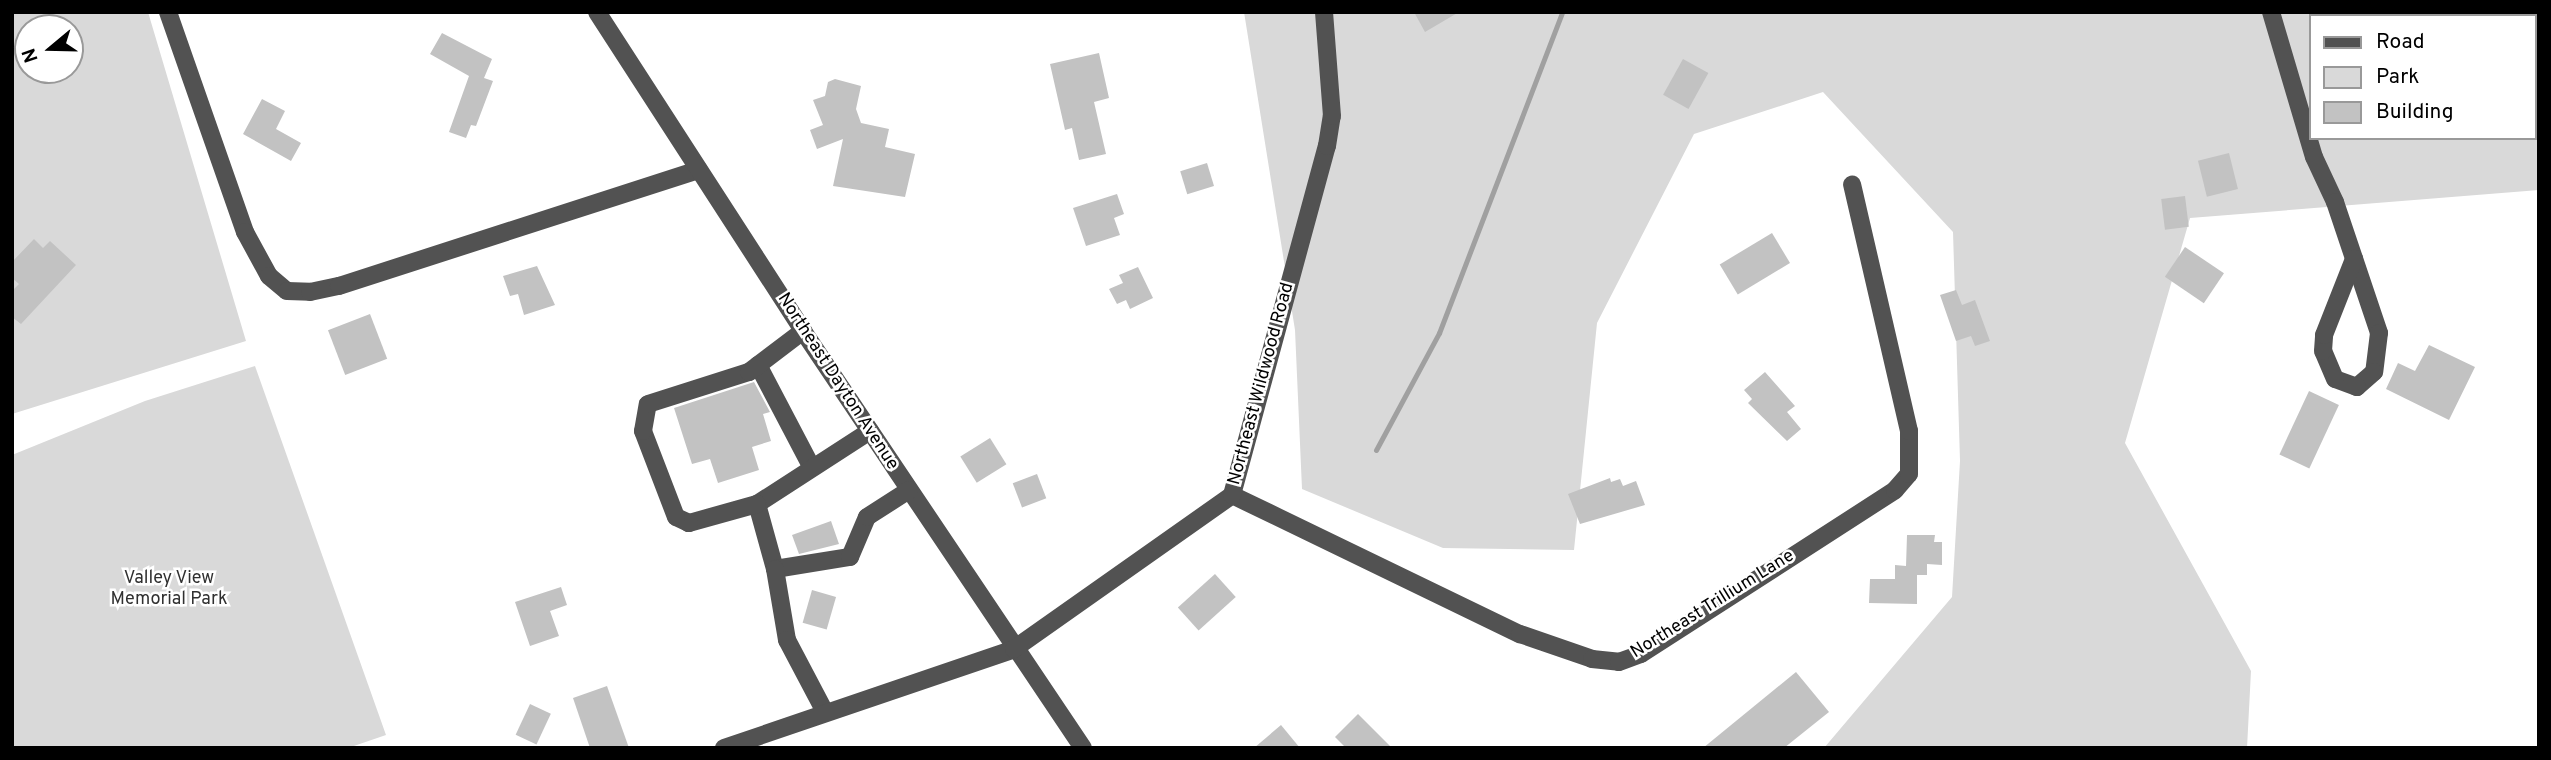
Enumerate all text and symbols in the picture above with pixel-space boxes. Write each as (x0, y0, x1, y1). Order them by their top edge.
north arrow (14, 14, 84, 84)
legend (2310, 14, 2537, 140)
text: Road (2376, 29, 2425, 56)
text: N (17, 45, 45, 66)
text: Park (2376, 64, 2419, 91)
text: Building (2376, 99, 2454, 126)
street label: Northeast Wildwood Road (1225, 280, 1299, 488)
street label: Northeast Dayton Avenue (771, 289, 903, 475)
street label: Northeast Trillium Lane (1627, 546, 1799, 664)
park label: Valley View Memorial Park (111, 569, 227, 612)

